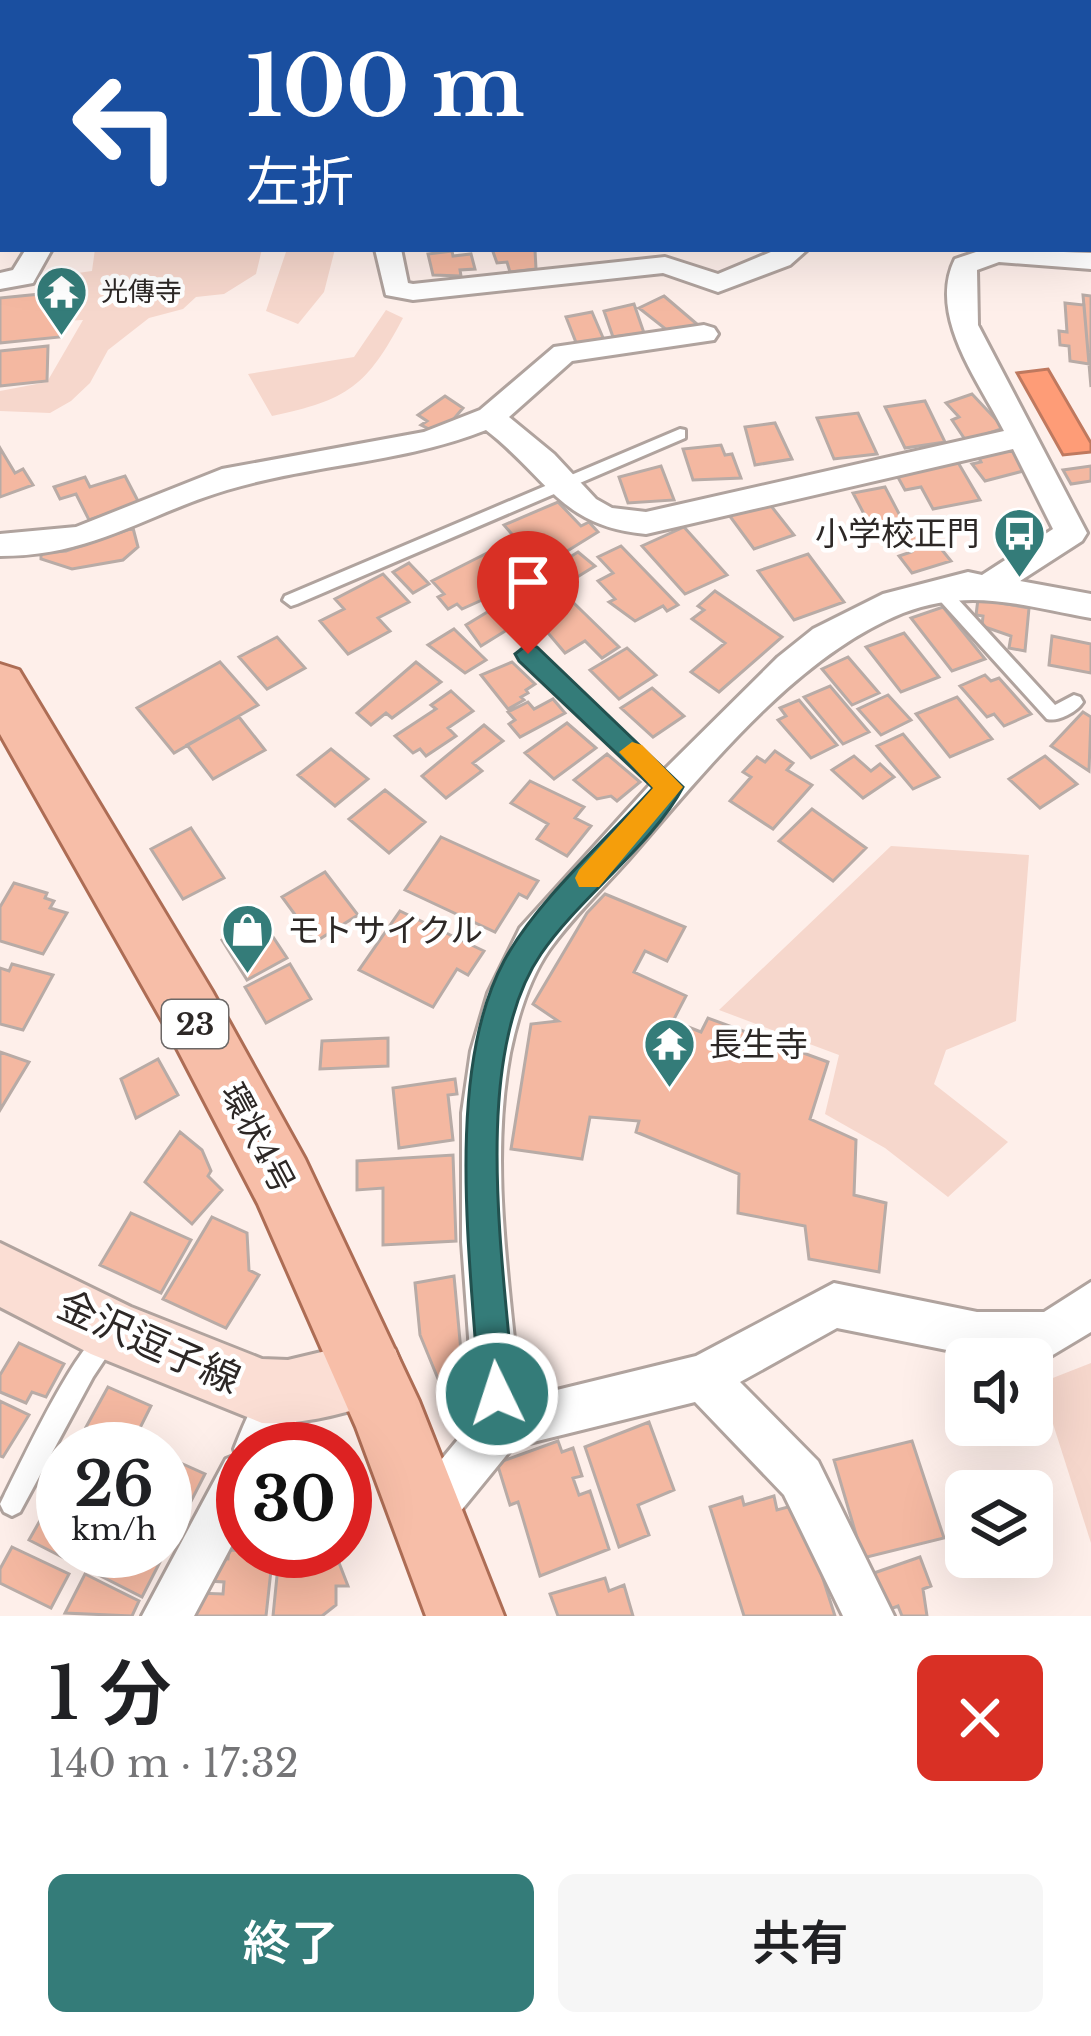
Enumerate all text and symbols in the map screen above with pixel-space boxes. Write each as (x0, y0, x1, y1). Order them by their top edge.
text: 100 m (246, 35, 525, 139)
icon: left (48, 48, 204, 204)
text: 左折 (246, 149, 354, 216)
temple icon: 光傳寺 (34, 263, 90, 337)
place label: 光傳寺 (101, 275, 182, 308)
bus stop icon: 小学校正門 (991, 505, 1047, 579)
place label: 小学校正門 (815, 513, 980, 554)
pin (477, 531, 579, 654)
icon: arrive (495, 549, 561, 615)
shop icon: モトサイクル (220, 902, 276, 976)
place label: モトサイクル (287, 910, 483, 951)
road number: 23 (162, 1000, 228, 1048)
temple icon: 長生寺 (642, 1016, 698, 1090)
place label: 長生寺 (709, 1024, 808, 1065)
street label: 環状4号 (212, 1076, 304, 1200)
street label: 金沢逗子線 (50, 1280, 248, 1404)
position arrow (434, 1331, 560, 1457)
map controls (945, 1338, 1053, 1578)
button: sound (945, 1338, 1053, 1446)
speed limit sign: 30 (216, 1422, 372, 1578)
text: 26 (74, 1448, 154, 1522)
button: layers (945, 1470, 1053, 1578)
text: km/h (71, 1511, 157, 1548)
text: 1 分 (48, 1649, 171, 1738)
button: close (917, 1655, 1043, 1781)
text: 140 m · 17:32 (48, 1739, 299, 1788)
button: 終了 (48, 1874, 534, 2012)
button: 共有 (558, 1874, 1043, 2012)

